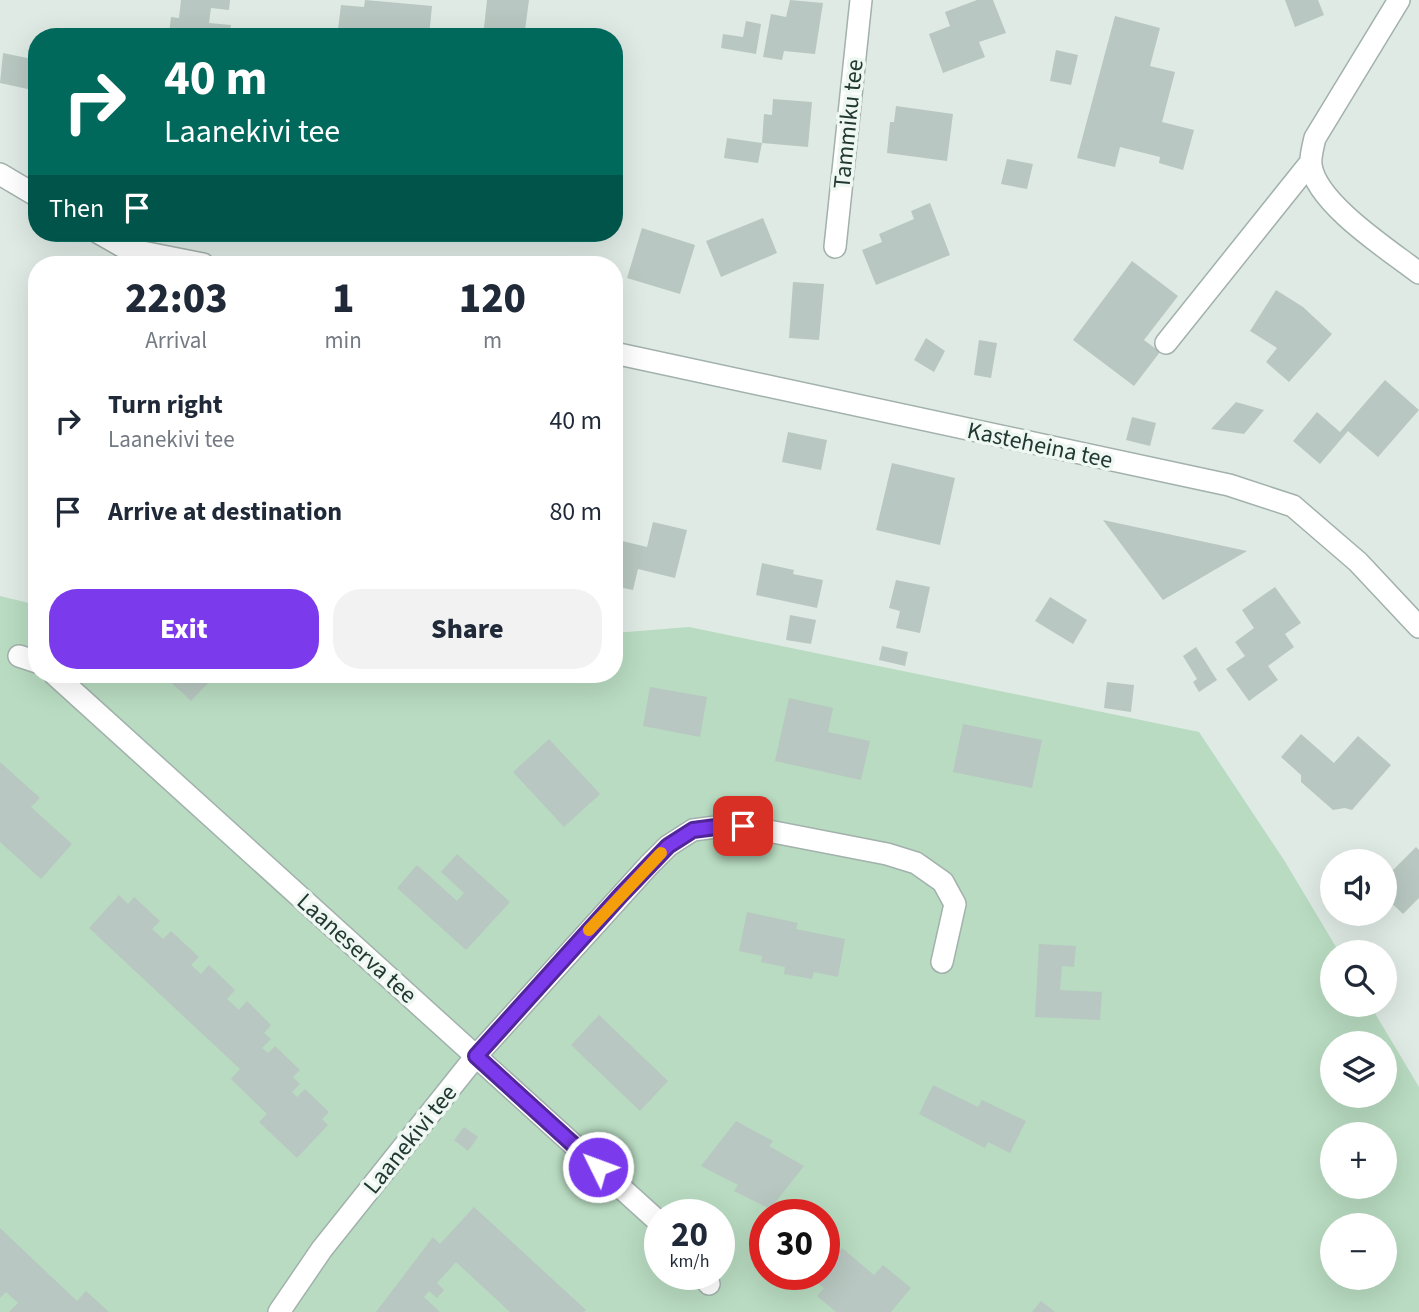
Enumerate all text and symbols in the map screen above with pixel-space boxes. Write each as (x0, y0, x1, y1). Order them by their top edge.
text: 40 m (164, 44, 268, 114)
icon: right (49, 56, 140, 147)
street label: Tammiku tee (824, 58, 873, 190)
text: Laanekivi tee (164, 109, 340, 155)
icon: arrive (118, 189, 156, 227)
text: Then (49, 190, 104, 227)
text: 22:03 (125, 269, 228, 329)
text: 1 (332, 269, 354, 329)
text: 120 (459, 269, 526, 329)
text: Arrival (145, 324, 207, 357)
text: min (325, 324, 362, 357)
text: m (483, 324, 502, 357)
text: Turn right (108, 386, 223, 423)
icon: right (49, 402, 87, 440)
text: 40 m (549, 402, 602, 439)
street label: Kasteheina tee (964, 413, 1116, 478)
text: Laanekivi tee (108, 423, 235, 456)
icon: arrive (49, 493, 87, 531)
text: Arrive at destination (108, 493, 342, 530)
text: 80 m (549, 493, 602, 530)
button: Exit (49, 589, 319, 669)
button: Share (333, 589, 602, 669)
pin (713, 796, 773, 856)
icon: arrive (724, 807, 762, 845)
map controls (1320, 849, 1397, 1290)
button: sound (1320, 849, 1397, 926)
street label: Laaneserva tee (289, 885, 424, 1012)
button: search (1320, 940, 1397, 1017)
button: layers (1320, 1031, 1397, 1108)
street label: Laanekivi tee (355, 1077, 466, 1202)
button: + (1320, 1122, 1397, 1199)
position arrow (561, 1130, 635, 1204)
speed limit sign: 30 (749, 1199, 840, 1290)
text: 20 (671, 1210, 708, 1260)
button: − (1320, 1213, 1397, 1290)
text: km/h (670, 1249, 709, 1274)

